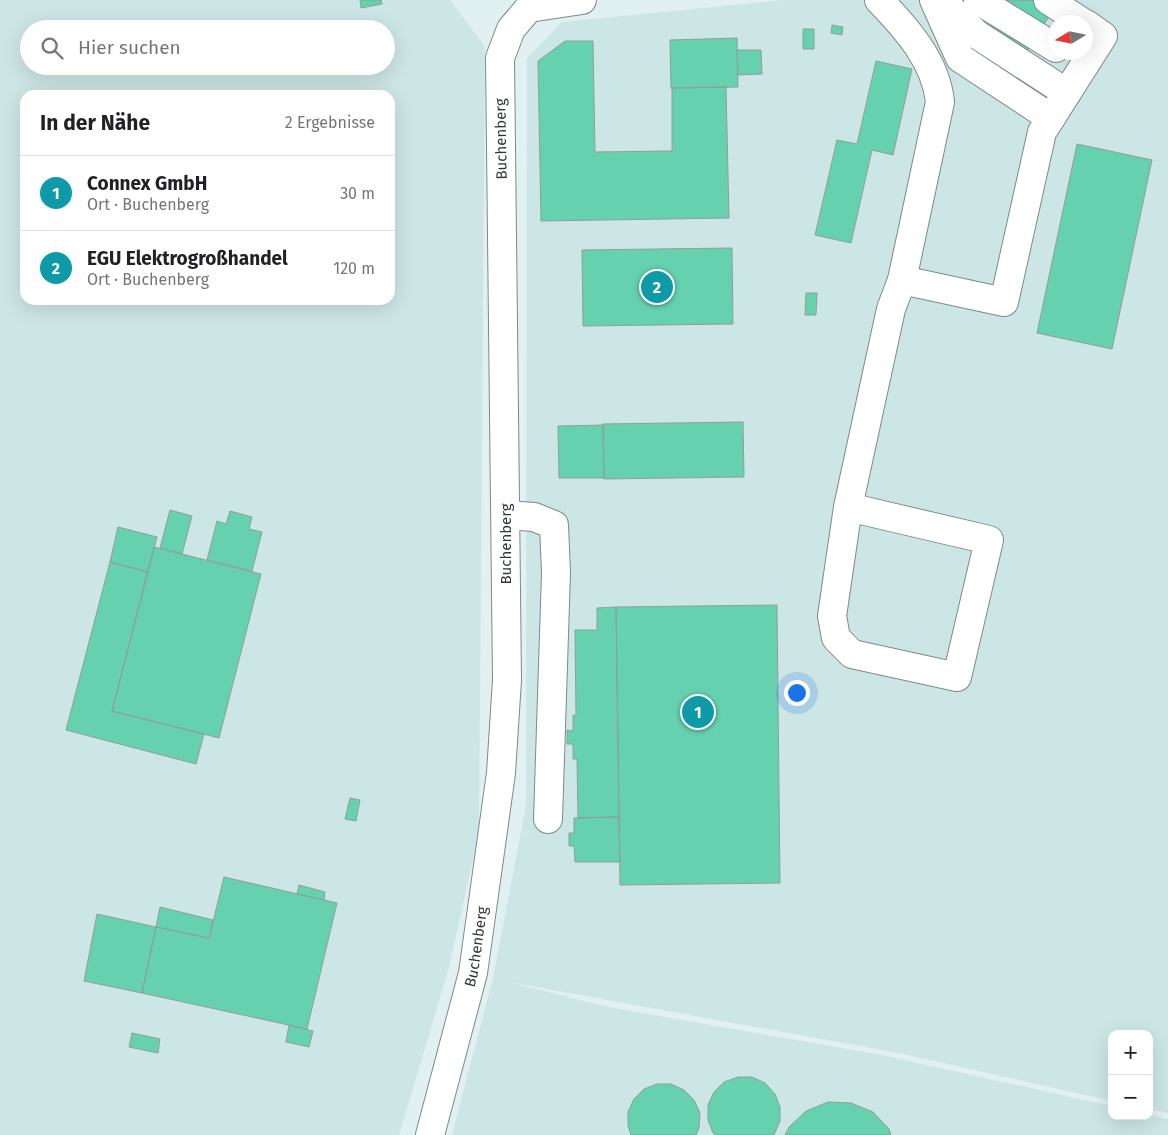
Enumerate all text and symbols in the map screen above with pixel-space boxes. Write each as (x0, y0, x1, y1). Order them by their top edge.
north arrow (1048, 15, 1093, 60)
search box (20, 20, 395, 75)
icon: search (38, 34, 66, 62)
text: Hier suchen (78, 36, 181, 59)
street label: Buchenberg (491, 98, 511, 180)
text: In der Nähe (40, 110, 150, 136)
text: 2 Ergebnisse (285, 113, 375, 132)
text: Connex GmbH (87, 172, 207, 195)
text: 1 (52, 184, 60, 203)
text: 30 m (340, 184, 375, 203)
text: Ort · Buchenberg (87, 195, 209, 214)
text: EGU Elektrogroßhandel (87, 247, 288, 270)
text: 2 (52, 259, 60, 278)
text: 120 m (333, 259, 375, 278)
pin: 2 (641, 268, 673, 306)
text: Ort · Buchenberg (87, 270, 209, 289)
street label: Buchenberg (497, 503, 515, 585)
your location (784, 680, 810, 706)
pin: 1 (682, 693, 714, 731)
street label: Buchenberg (461, 905, 491, 989)
map controls (1108, 1030, 1153, 1120)
button: + (1108, 1030, 1153, 1075)
button: − (1108, 1075, 1153, 1120)

